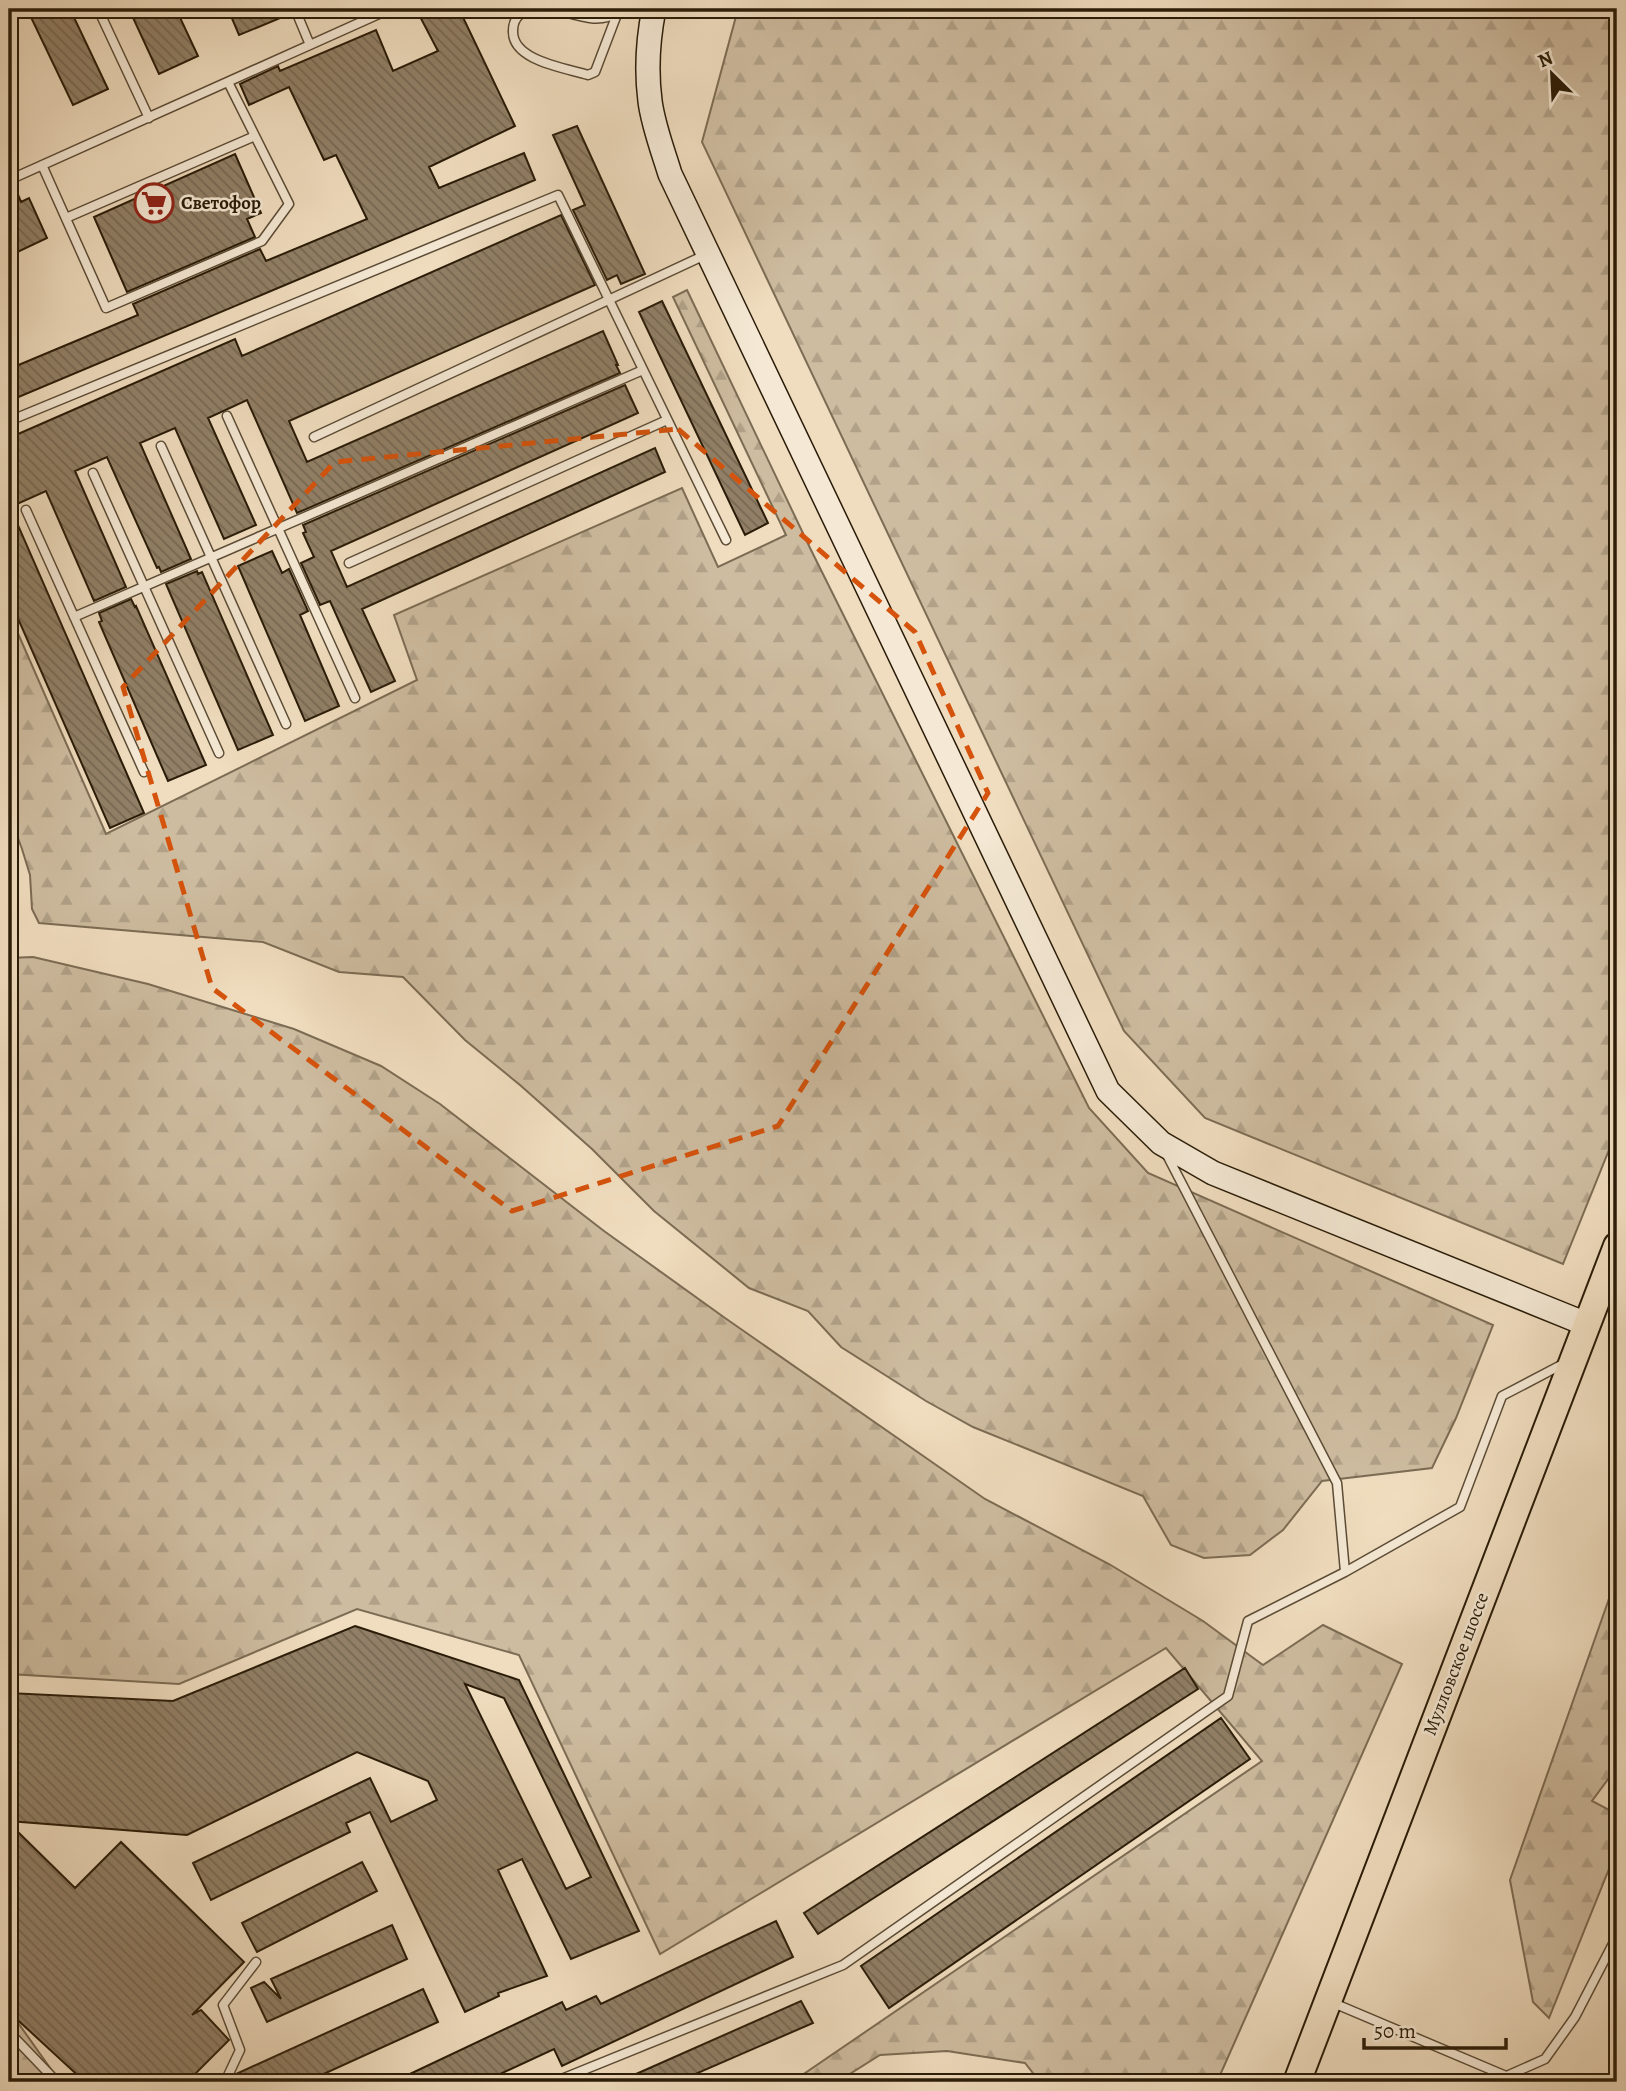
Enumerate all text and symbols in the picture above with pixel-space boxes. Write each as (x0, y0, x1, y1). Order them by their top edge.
north arrow (1518, 38, 1588, 108)
text: N (1534, 45, 1557, 74)
supermarket icon: Светофор (133, 182, 175, 224)
place label: Светофор (181, 190, 261, 216)
street label: Мулловское шоссе (1417, 1589, 1495, 1739)
scale bar (1364, 2007, 1505, 2051)
text: 50 m (1374, 2017, 1416, 2045)

